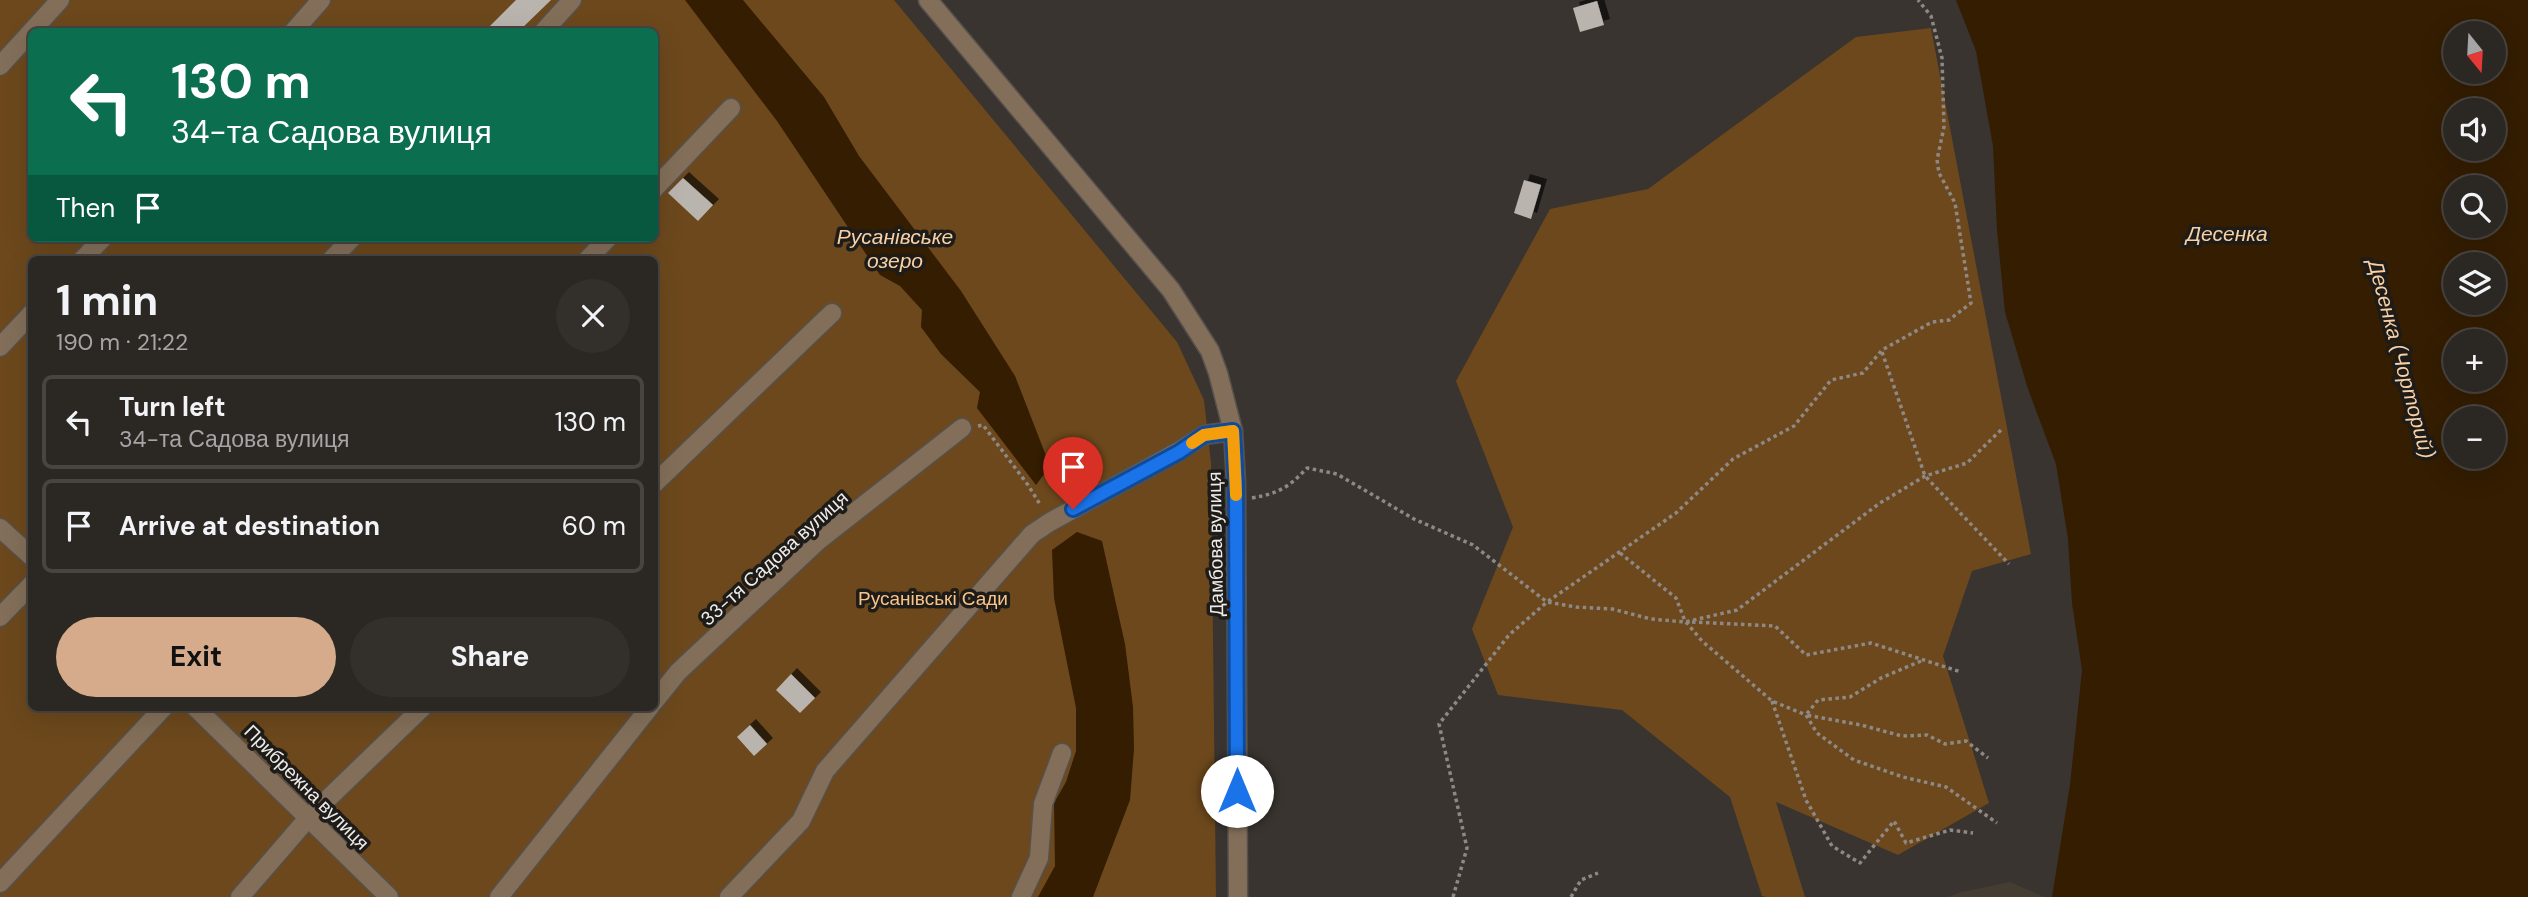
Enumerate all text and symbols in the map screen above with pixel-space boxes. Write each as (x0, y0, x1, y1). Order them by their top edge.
north arrow (2443, 21, 2506, 84)
map controls (2443, 21, 2506, 469)
text: 130 m (171, 49, 311, 113)
icon: left (56, 56, 147, 147)
button: sound (2443, 98, 2506, 161)
text: 34-та Садова вулиця (171, 111, 492, 153)
button: search (2443, 175, 2506, 238)
icon: arrive (129, 189, 167, 227)
text: Then (56, 191, 115, 225)
water label: Десенка (2184, 220, 2268, 248)
water label: Русанівське озеро (837, 223, 953, 275)
button: layers (2443, 252, 2506, 315)
water label: Десенка (Чорторий) (2360, 255, 2441, 462)
text: 1 min (56, 273, 158, 328)
button: close (556, 279, 630, 353)
text: 190 m · 21:22 (56, 327, 188, 357)
button: + (2443, 329, 2506, 392)
text: Turn left (119, 390, 226, 424)
icon: left (60, 403, 98, 441)
text: 130 m (555, 405, 626, 439)
button: − (2443, 406, 2506, 469)
text: 34-та Садова вулиця (119, 424, 350, 454)
pin (1043, 437, 1103, 509)
icon: arrive (1054, 448, 1092, 486)
street label: Дамбова вулиця (1202, 471, 1229, 617)
street label: 33-тя Садова вулиця (695, 485, 853, 631)
icon: arrive (60, 507, 98, 545)
text: Arrive at destination (119, 509, 380, 543)
text: 60 m (562, 509, 626, 543)
park label: Русанівські Сади (858, 586, 1008, 611)
button: Exit (56, 617, 336, 697)
button: Share (350, 617, 630, 697)
street label: Прибрежна вулиця (239, 719, 375, 855)
position arrow (1200, 754, 1274, 828)

